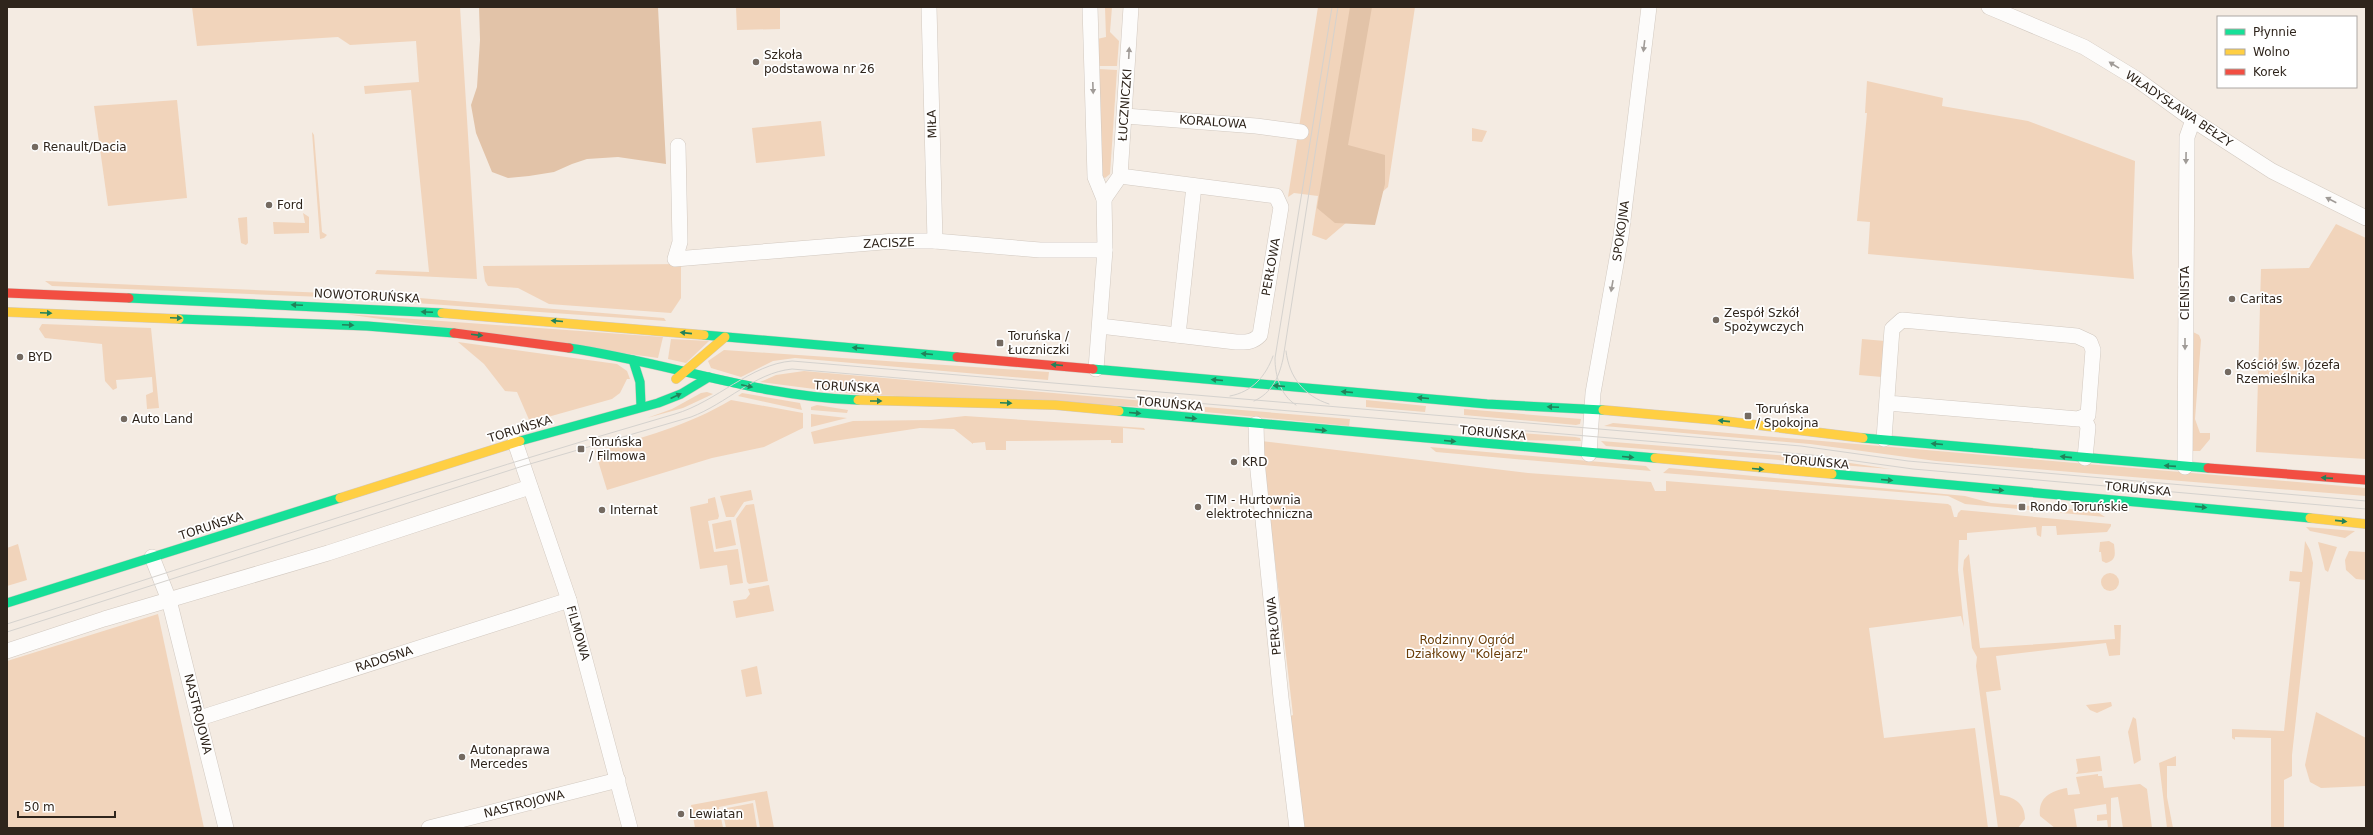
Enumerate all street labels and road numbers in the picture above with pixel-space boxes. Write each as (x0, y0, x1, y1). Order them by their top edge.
street label: ŁUCZNICZKI (1115, 68, 1135, 143)
street label: WŁADYSŁAWA BEŁZY (2123, 68, 2236, 150)
street label: MIŁA (924, 109, 939, 139)
street label: KORALOWA (1179, 113, 1248, 131)
street label: SPOKOJNA (1610, 199, 1632, 263)
street label: ZACISZE (863, 235, 915, 251)
street label: PERŁOWA (1259, 236, 1283, 297)
street label: CIENISTA (2178, 265, 2192, 320)
street label: NOWOTORUŃSKA (314, 285, 421, 306)
street label: TORUŃSKA (813, 377, 881, 396)
street label: TORUŃSKA (1135, 393, 1205, 414)
street label: TORUŃSKA (485, 411, 555, 446)
street label: TORUŃSKA (1458, 422, 1528, 443)
street label: TORUŃSKA (1781, 451, 1851, 472)
street label: TORUŃSKA (2103, 478, 2173, 499)
street label: TORUŃSKA (176, 508, 245, 543)
street label: PERŁOWA (1264, 595, 1284, 656)
street label: FILMOWA (564, 604, 593, 663)
street label: RADOSNA (354, 643, 415, 675)
street label: NASTROJOWA (181, 672, 215, 756)
street label: NASTROJOWA (482, 787, 566, 821)

